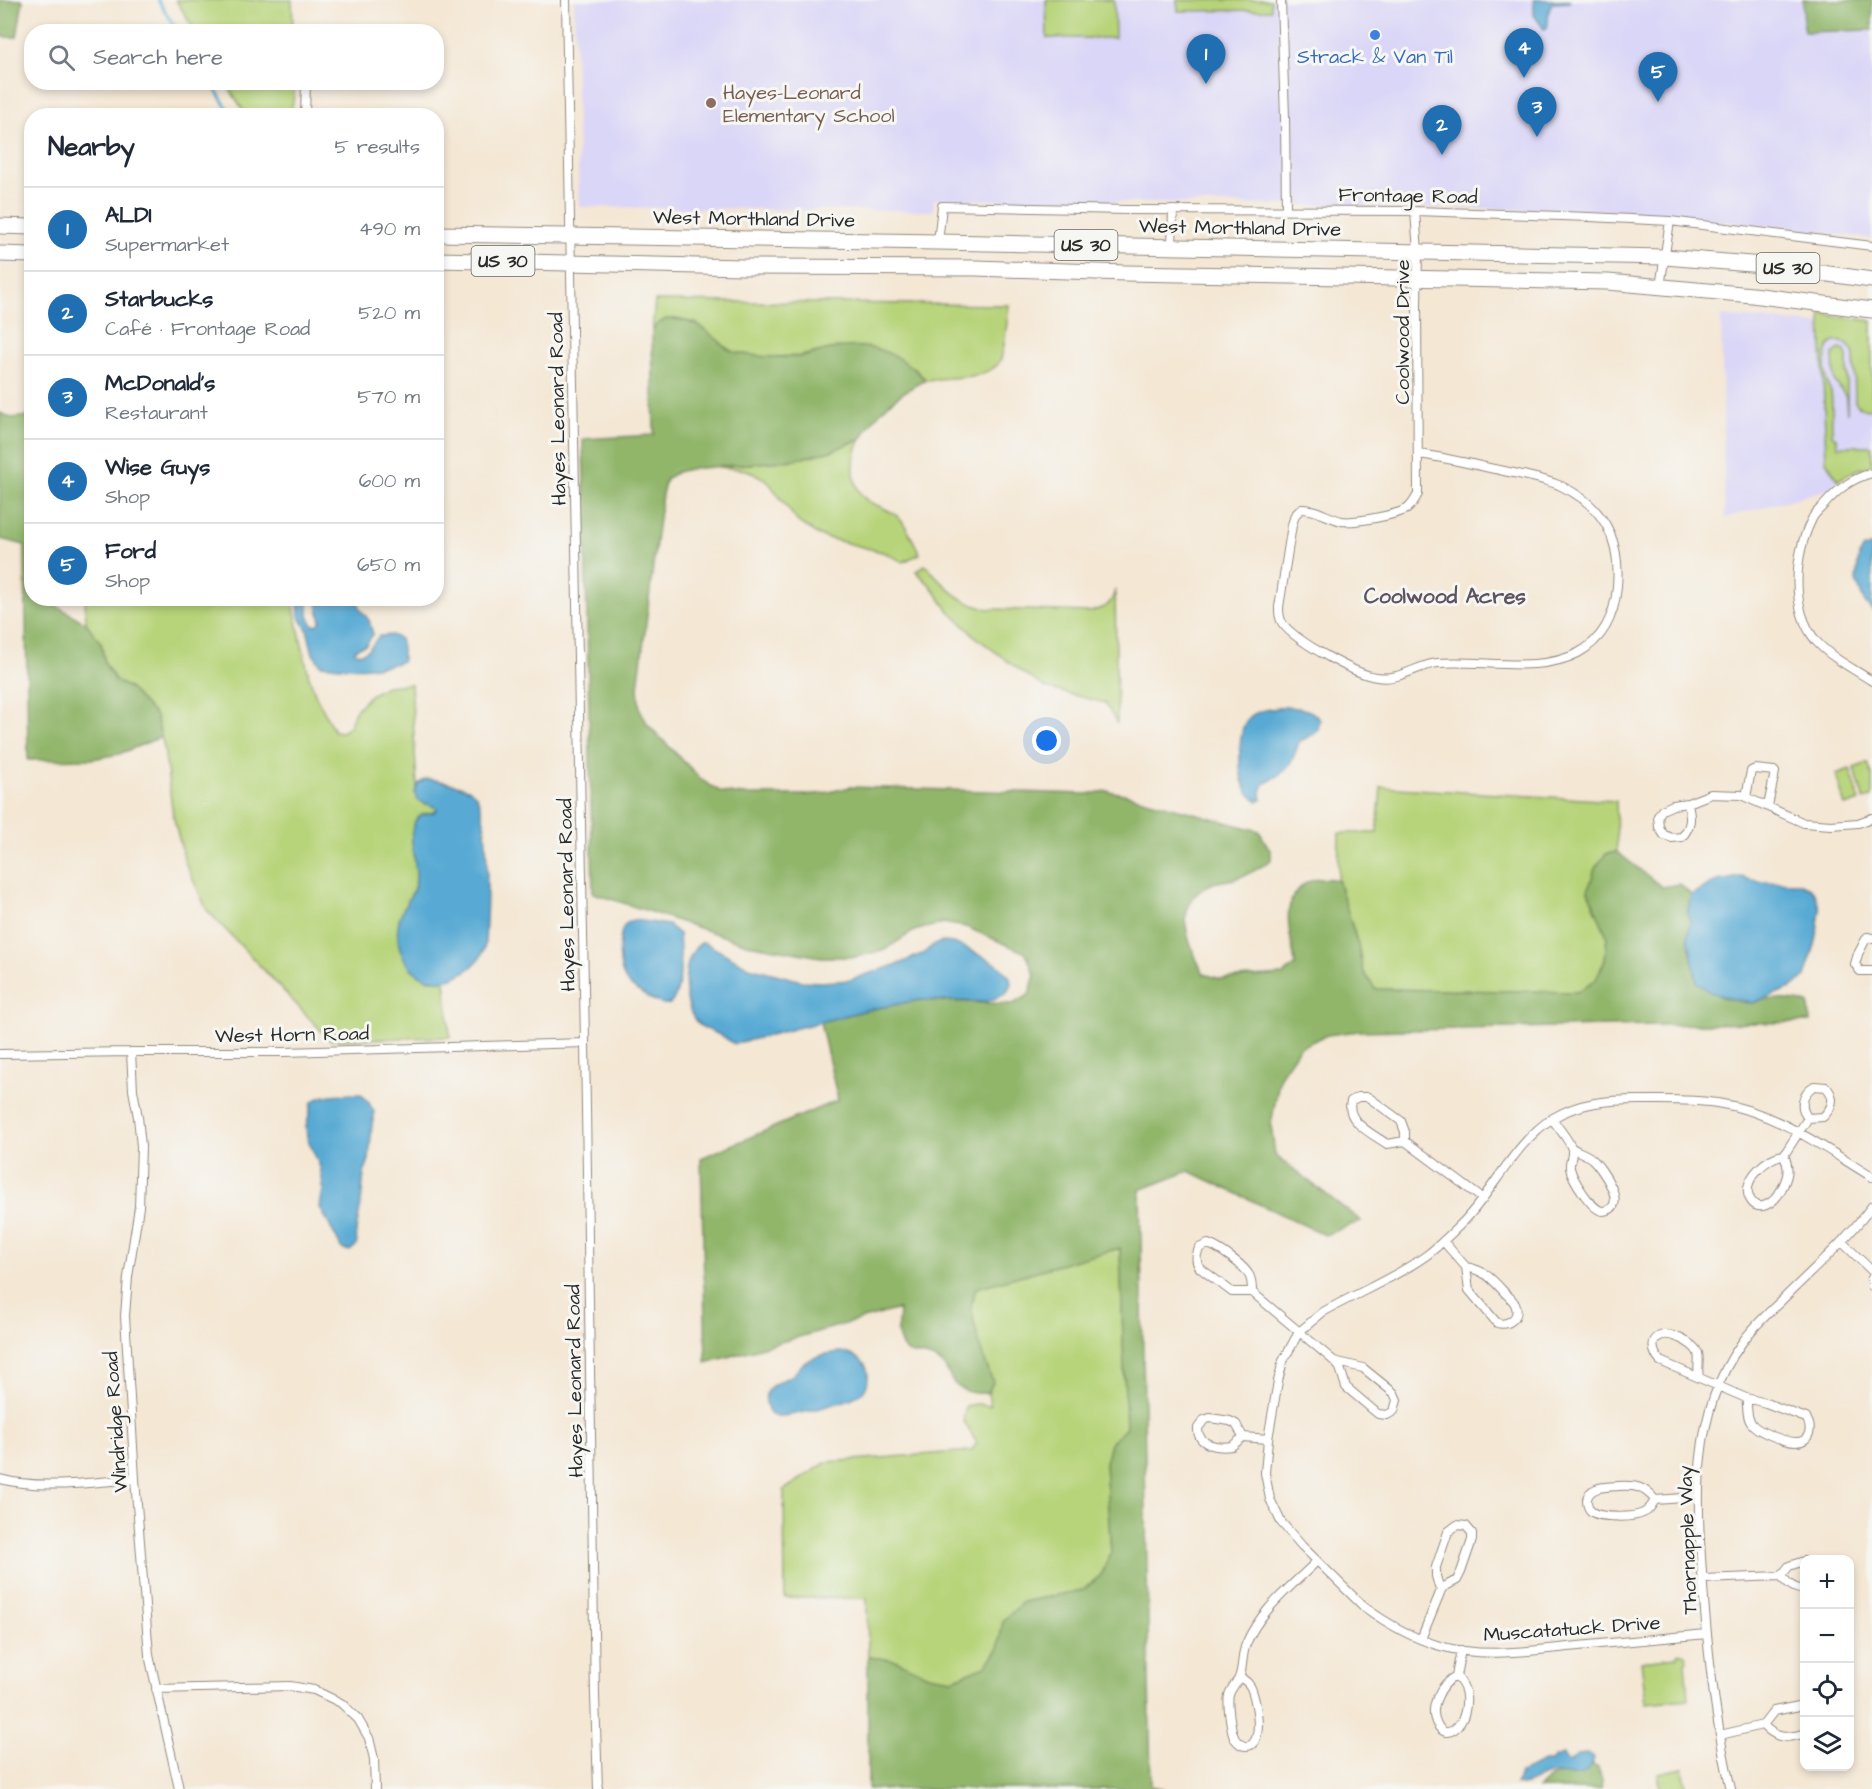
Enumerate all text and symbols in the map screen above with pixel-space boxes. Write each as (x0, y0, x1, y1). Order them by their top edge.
search box (24, 24, 444, 90)
marker: Strack & Van Til (1368, 28, 1382, 42)
pin: 4 (1504, 28, 1544, 78)
pin: 1 (1186, 34, 1226, 84)
icon: search (45, 41, 78, 74)
text: Search here (93, 42, 223, 73)
place label: Strack & Van Til (1297, 43, 1453, 71)
pin: 5 (1638, 52, 1678, 102)
place label: Hayes-Leonard Elementary School (723, 79, 895, 131)
pin: 3 (1518, 88, 1556, 137)
marker: Hayes-Leonard Elementary School (704, 96, 718, 110)
pin: 2 (1422, 106, 1462, 155)
text: Nearby (48, 129, 135, 165)
text: 5 results (335, 133, 420, 161)
street label: Frontage Road (1338, 181, 1478, 212)
text: ALDI (105, 200, 152, 231)
street label: West Morthland Drive (653, 203, 856, 235)
street label: West Morthland Drive (1139, 212, 1342, 244)
text: 1 (66, 215, 69, 243)
text: 490 m (359, 215, 420, 243)
road number: US 30 (1054, 230, 1118, 260)
text: Supermarket (105, 231, 229, 259)
road number: US 30 (472, 246, 534, 276)
road number: US 30 (1756, 253, 1820, 283)
street label: Coolwood Drive (1389, 259, 1417, 404)
text: Starbucks (105, 284, 213, 315)
text: 2 (62, 299, 73, 327)
text: 520 m (358, 299, 420, 327)
street label: Hayes Leonard Road (542, 312, 575, 506)
text: Café · Frontage Road (105, 315, 310, 343)
text: McDonald's (105, 368, 215, 399)
text: 3 (62, 383, 73, 411)
text: 570 m (357, 383, 420, 411)
text: Restaurant (105, 399, 208, 427)
text: Wise Guys (105, 452, 210, 483)
text: 4 (61, 467, 74, 495)
text: 600 m (359, 467, 420, 495)
text: Shop (105, 483, 150, 511)
text: Ford (105, 536, 156, 567)
text: 5 (60, 551, 75, 579)
text: 650 m (357, 551, 420, 579)
text: Shop (105, 567, 150, 595)
district label: Coolwood Acres (1364, 582, 1526, 611)
your location (1032, 726, 1061, 755)
street label: Hayes Leonard Road (551, 798, 584, 992)
street label: West Horn Road (215, 1020, 369, 1050)
street label: Hayes Leonard Road (559, 1284, 592, 1478)
street label: Windridge Road (97, 1350, 136, 1493)
street label: Thornapple Way (1671, 1465, 1706, 1615)
map controls (1800, 1555, 1854, 1771)
button: + (1800, 1555, 1854, 1609)
street label: Muscatatuck Drive (1483, 1609, 1662, 1649)
button: − (1800, 1609, 1854, 1663)
button: locate (1800, 1663, 1854, 1717)
button: layers (1800, 1717, 1854, 1771)

